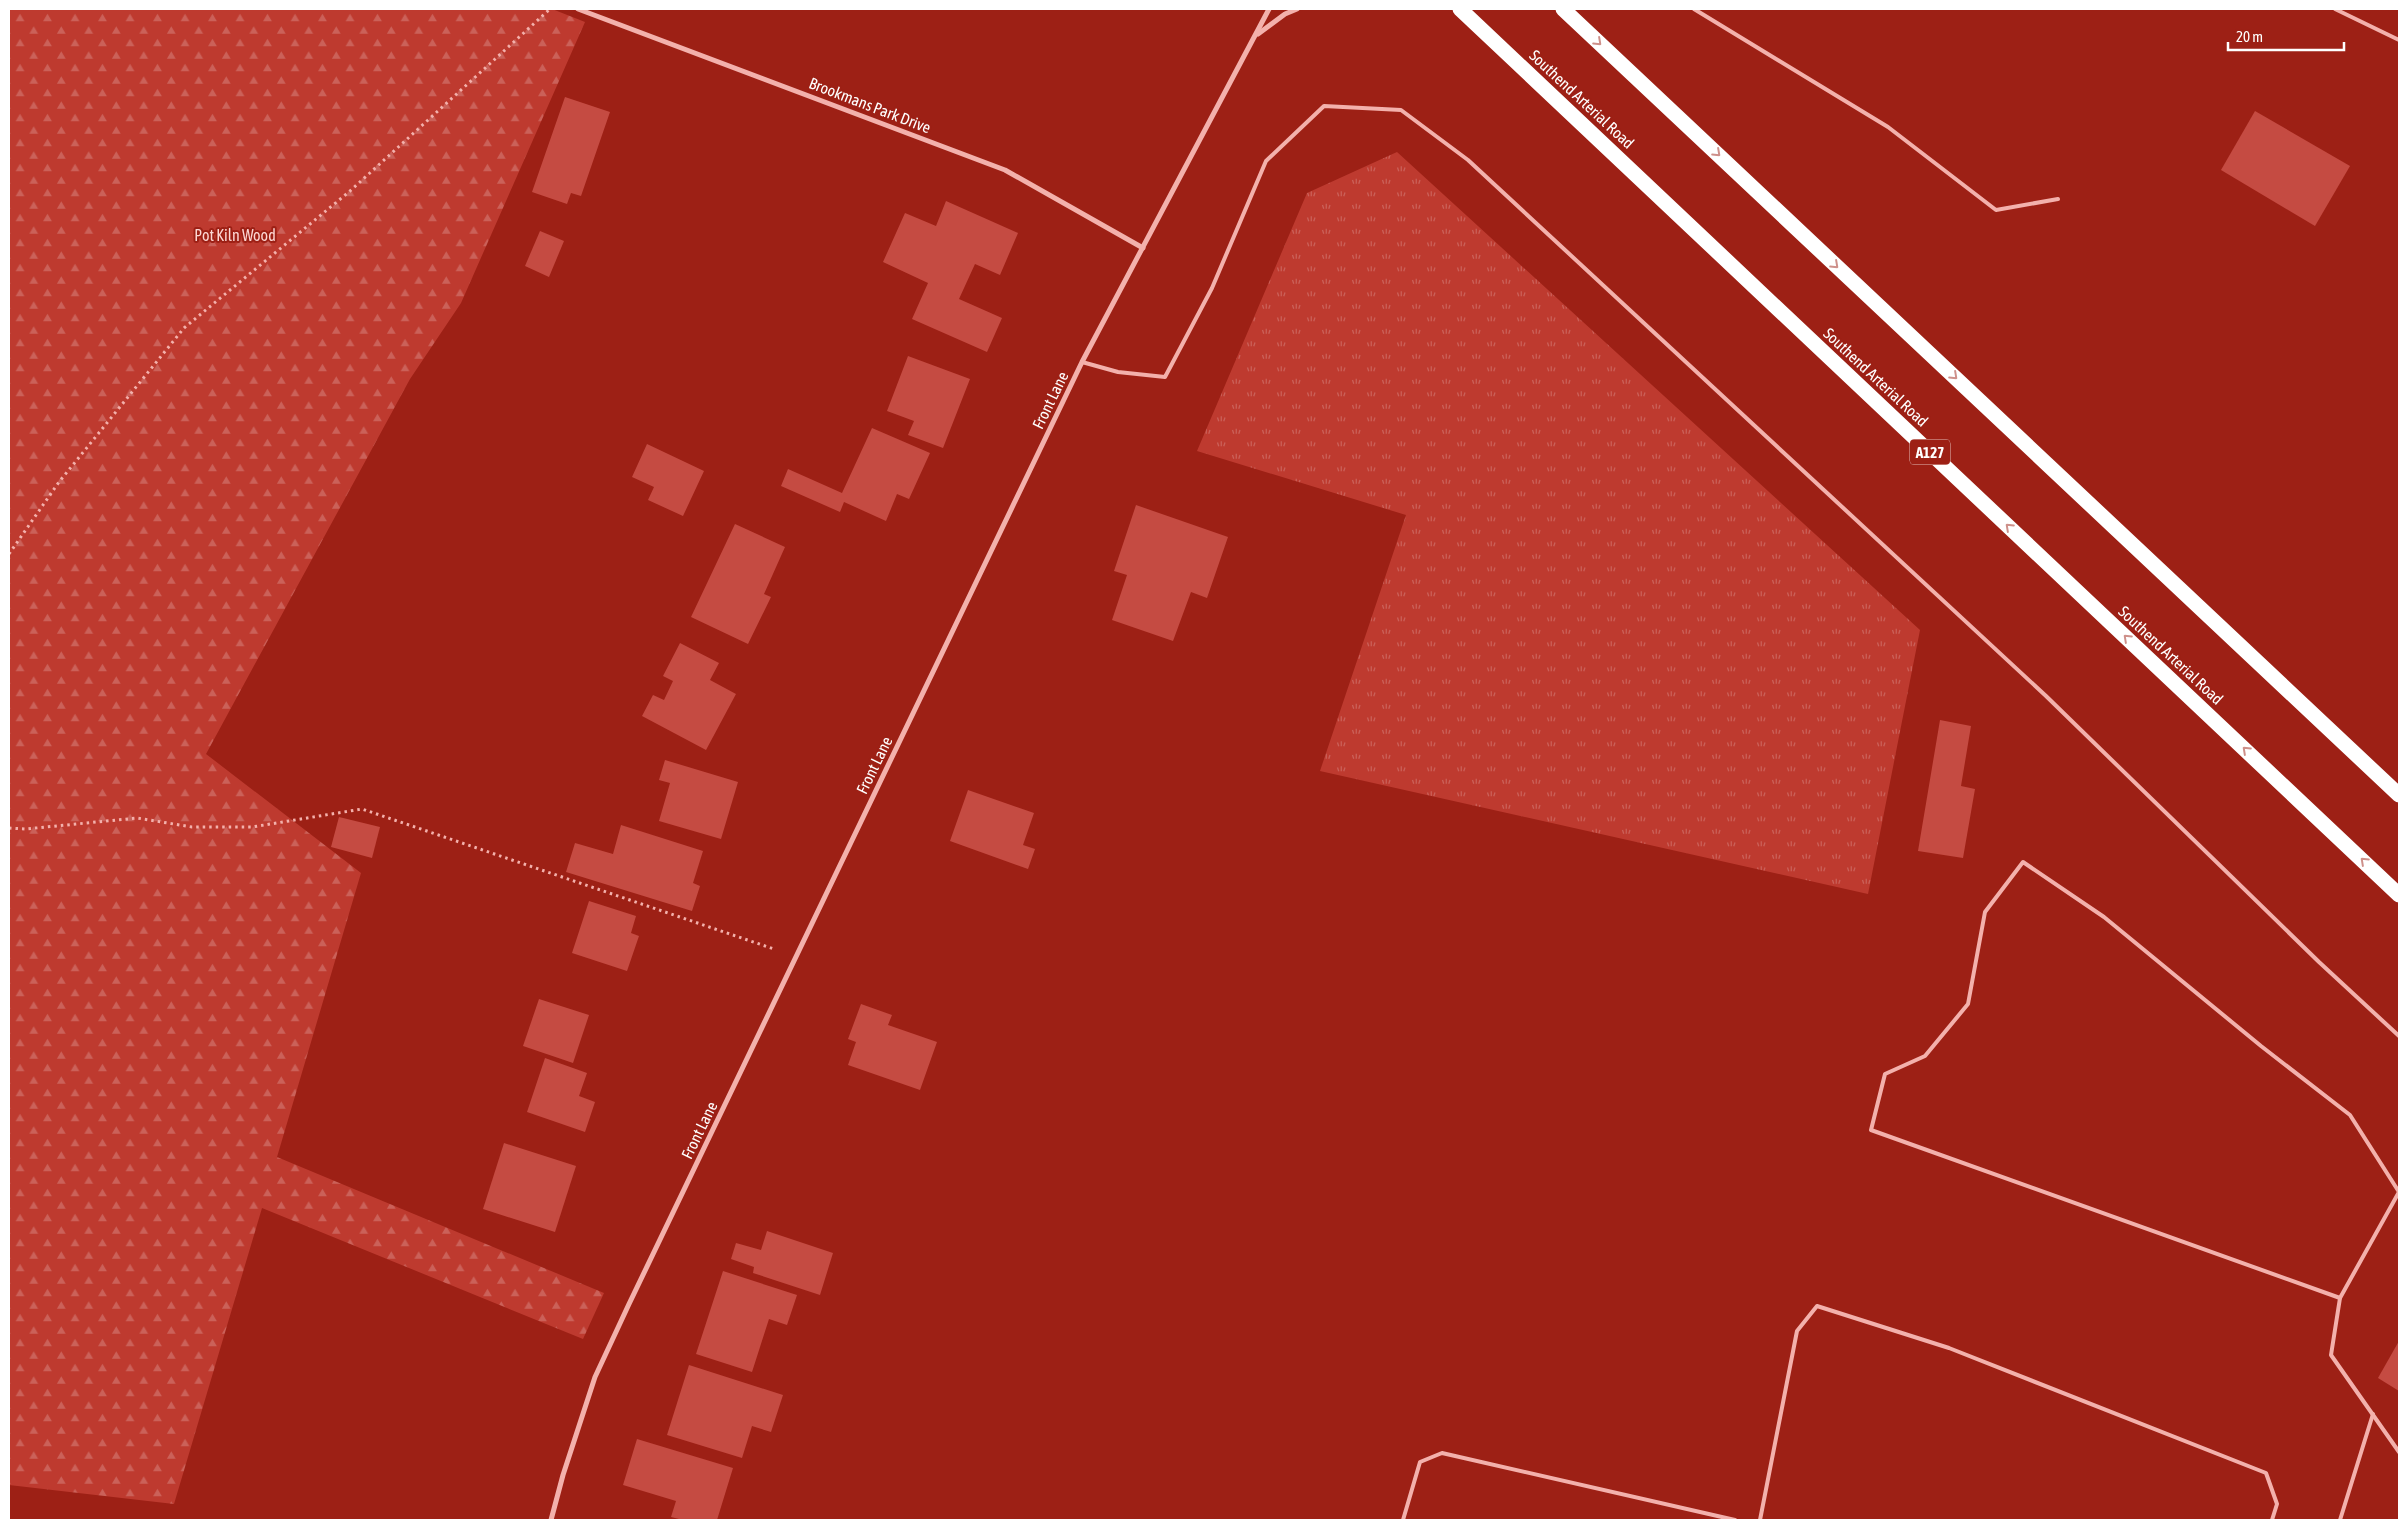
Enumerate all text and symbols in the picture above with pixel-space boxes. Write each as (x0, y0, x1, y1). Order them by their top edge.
scale bar (2228, 20, 2344, 52)
text: 20 m (2236, 28, 2263, 45)
one-way arrow (1593, 36, 1602, 45)
street label: Southend Arterial Road (1526, 46, 1638, 152)
street label: Brookmans Park Drive (807, 73, 933, 137)
one-way arrow (1711, 147, 1720, 156)
park label: Pot Kiln Wood (194, 226, 276, 244)
one-way arrow (1829, 259, 1838, 268)
street label: Southend Arterial Road (1820, 324, 1932, 430)
street label: Front Lane (1028, 368, 1072, 432)
one-way arrow (1948, 370, 1957, 379)
road number: A127 (1910, 440, 1950, 464)
one-way arrow (2006, 524, 2015, 533)
street label: Southend Arterial Road (2115, 602, 2227, 708)
one-way arrow (2124, 635, 2133, 644)
street label: Front Lane (852, 733, 896, 797)
one-way arrow (2242, 747, 2251, 756)
one-way arrow (2360, 858, 2369, 867)
street label: Front Lane (677, 1098, 721, 1162)

